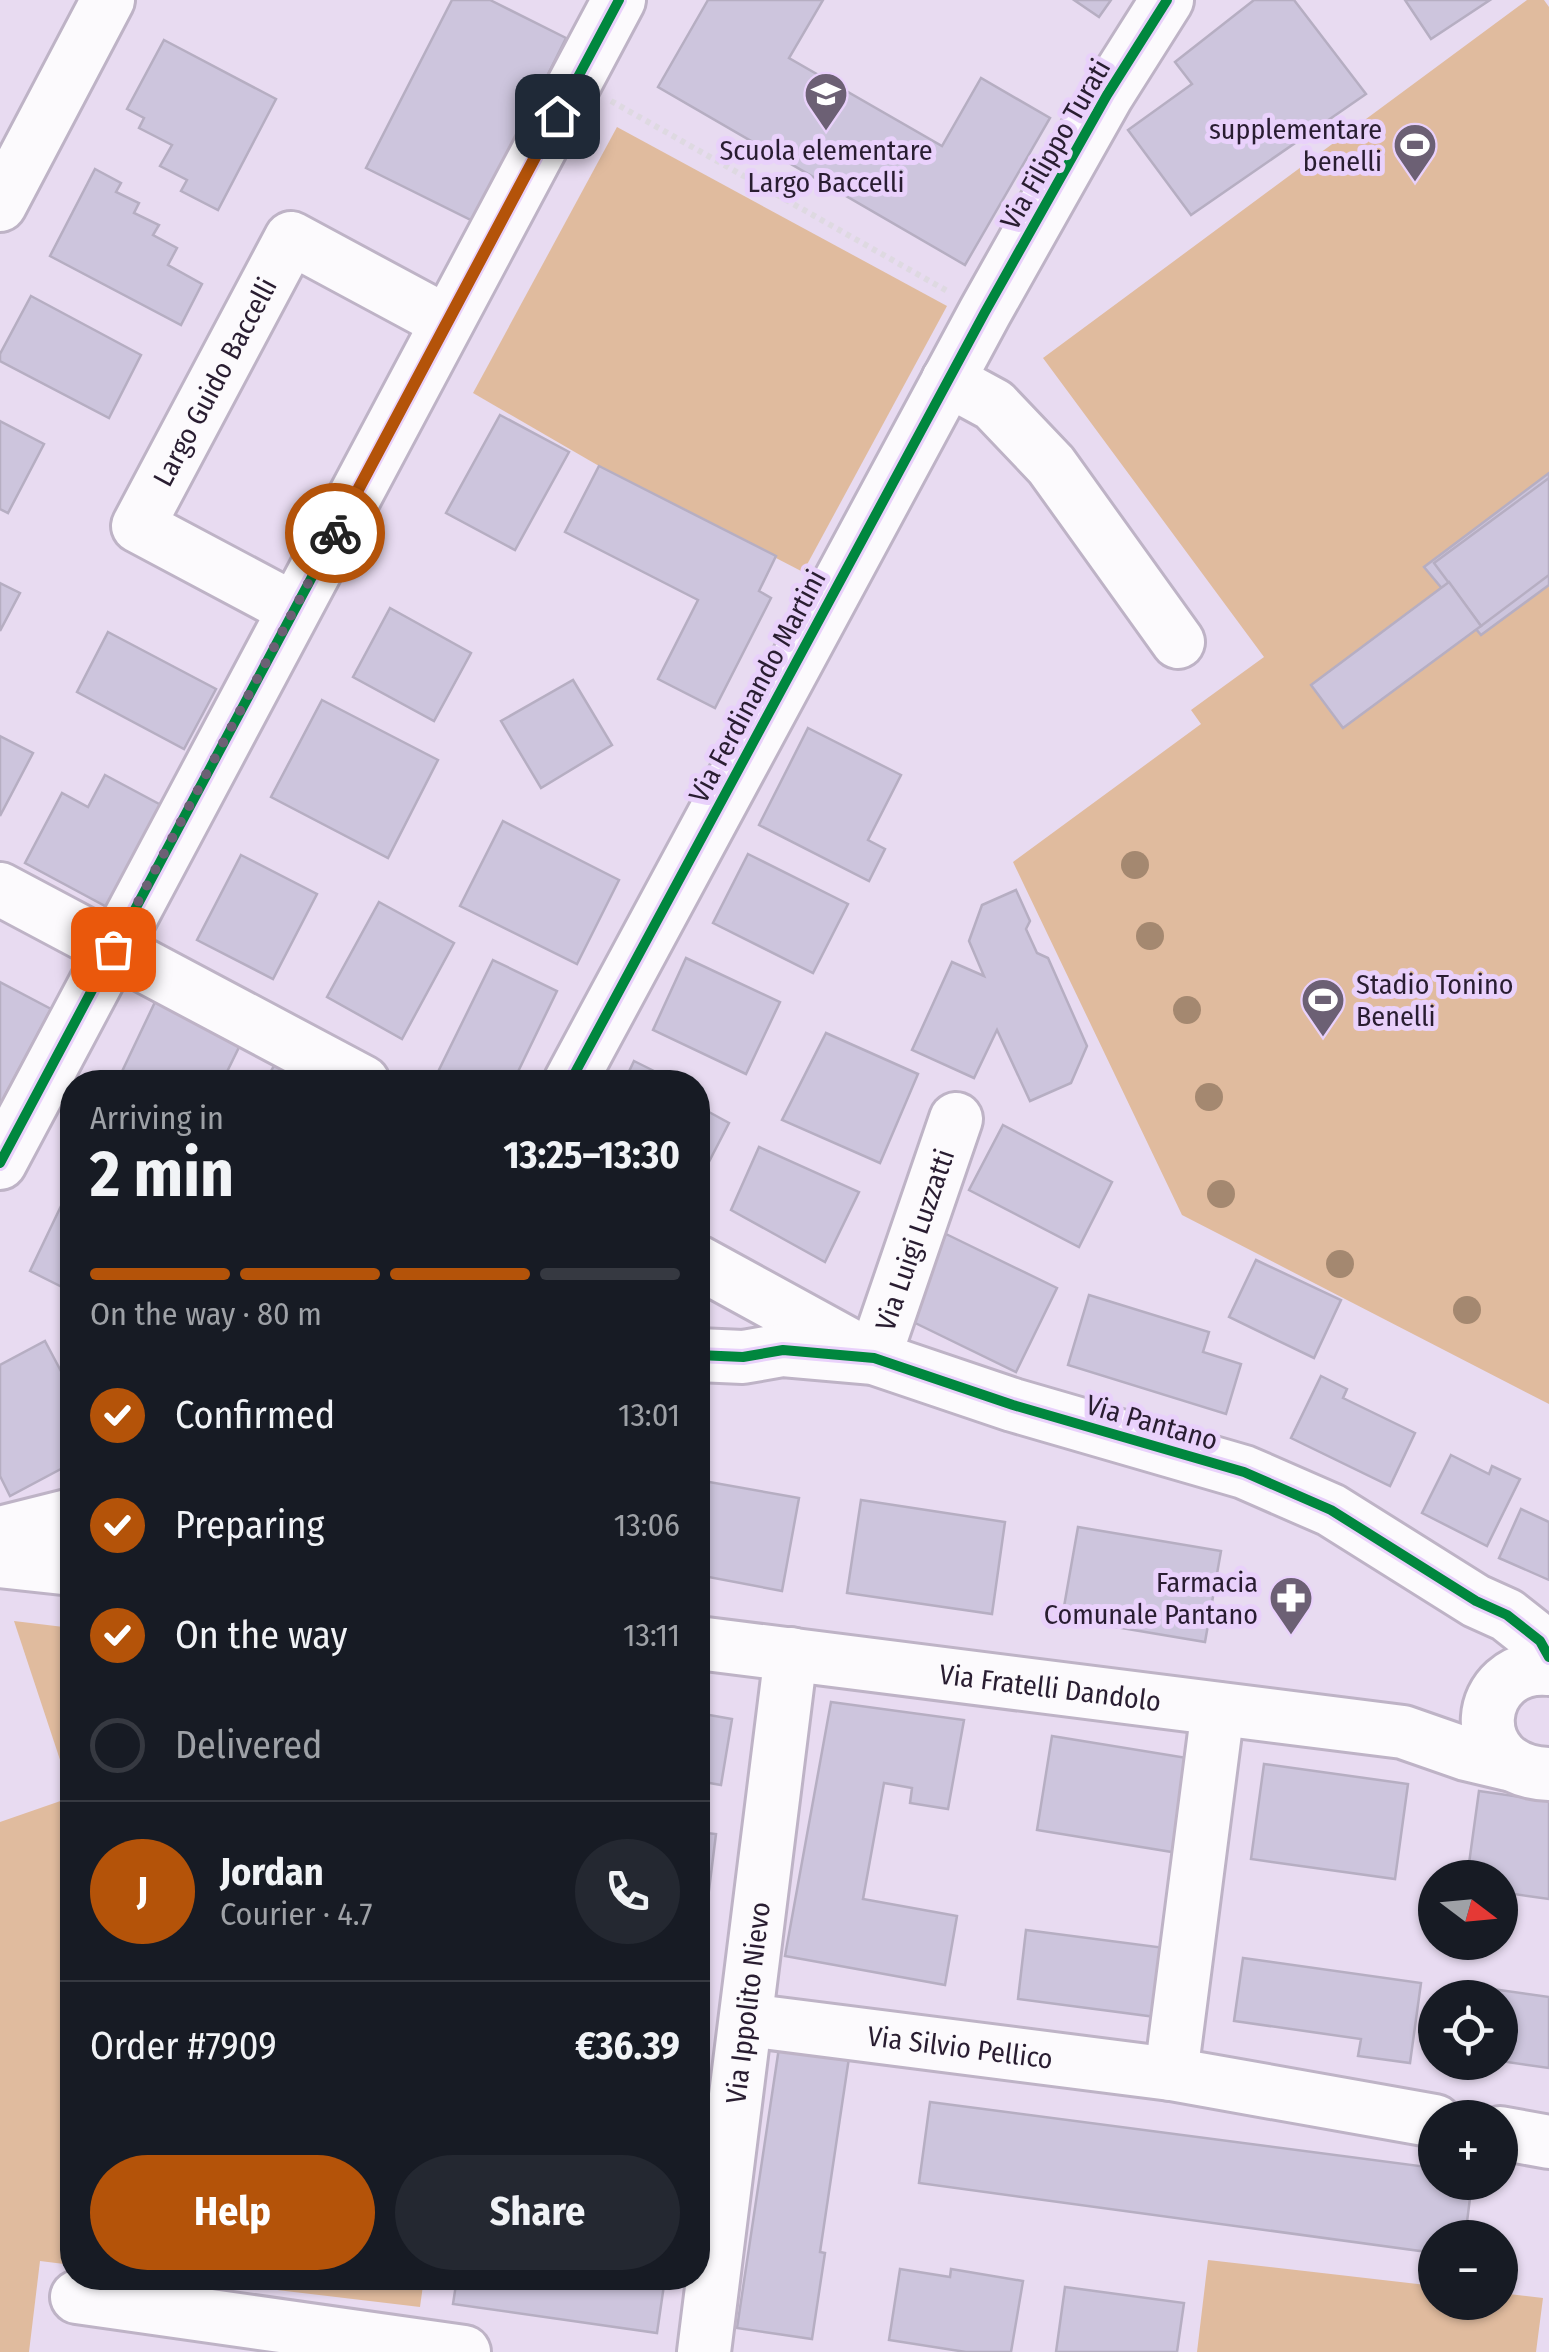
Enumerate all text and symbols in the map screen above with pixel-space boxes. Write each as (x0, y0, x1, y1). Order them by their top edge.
street label: Via Filippo Turati (993, 53, 1117, 235)
school or university icon: Scuola elementare Largo Baccelli (803, 71, 849, 132)
pin (515, 74, 600, 159)
icon: home (530, 89, 585, 144)
place label: supplementare benelli (1209, 113, 1382, 178)
sports icon: supplementare benelli (1392, 122, 1438, 183)
place label: Scuola elementare Largo Baccelli (719, 134, 933, 199)
street label: Largo Guido Baccelli (146, 272, 284, 492)
courier (285, 483, 385, 583)
icon: bike (308, 506, 363, 561)
street label: Via Ferdinando Martini (682, 564, 833, 808)
pin (71, 907, 156, 992)
icon: bag (86, 922, 141, 977)
place label: Stadio Tonino Benelli (1356, 968, 1513, 1033)
sports icon: Stadio Tonino Benelli (1300, 977, 1346, 1038)
text: Arriving in (90, 1099, 224, 1137)
text: 13:25–13:30 (504, 1132, 680, 1178)
text: 2 min (90, 1135, 234, 1213)
street label: Via Luigi Luzzatti (869, 1145, 961, 1335)
text: On the way · 80 m (90, 1295, 322, 1333)
icon: check (90, 1388, 145, 1443)
street label: Via Pantano (1082, 1388, 1222, 1457)
text: Confirmed (175, 1392, 335, 1438)
text: 13:01 (618, 1396, 680, 1434)
icon: check (90, 1498, 145, 1553)
text: Preparing (175, 1502, 324, 1548)
text: 13:06 (614, 1506, 680, 1544)
place label: Farmacia Comunale Pantano (1044, 1566, 1258, 1631)
pharmacy icon: Farmacia Comunale Pantano (1268, 1575, 1314, 1636)
icon: check (90, 1608, 145, 1663)
text: On the way (175, 1612, 347, 1658)
text: 13:11 (623, 1616, 680, 1654)
street label: Via Fratelli Dandolo (937, 1658, 1163, 1718)
text: Delivered (175, 1722, 322, 1768)
button: phone (575, 1839, 680, 1944)
text: Jordan (220, 1849, 324, 1895)
north arrow (1418, 1860, 1518, 1960)
map controls (1418, 1860, 1518, 2320)
text: J (137, 1868, 148, 1914)
text: Courier · 4.7 (220, 1895, 372, 1933)
street label: Via Ippolito Nievo (719, 1900, 777, 2106)
button: locate (1418, 1980, 1518, 2080)
street label: Via Silvio Pellico (866, 2020, 1055, 2076)
text: Order #7909 (90, 2023, 277, 2069)
text: €36.39 (575, 2023, 680, 2069)
button: + (1418, 2100, 1518, 2200)
button: Help (90, 2155, 375, 2270)
button: Share (395, 2155, 680, 2270)
button: − (1418, 2220, 1518, 2320)

